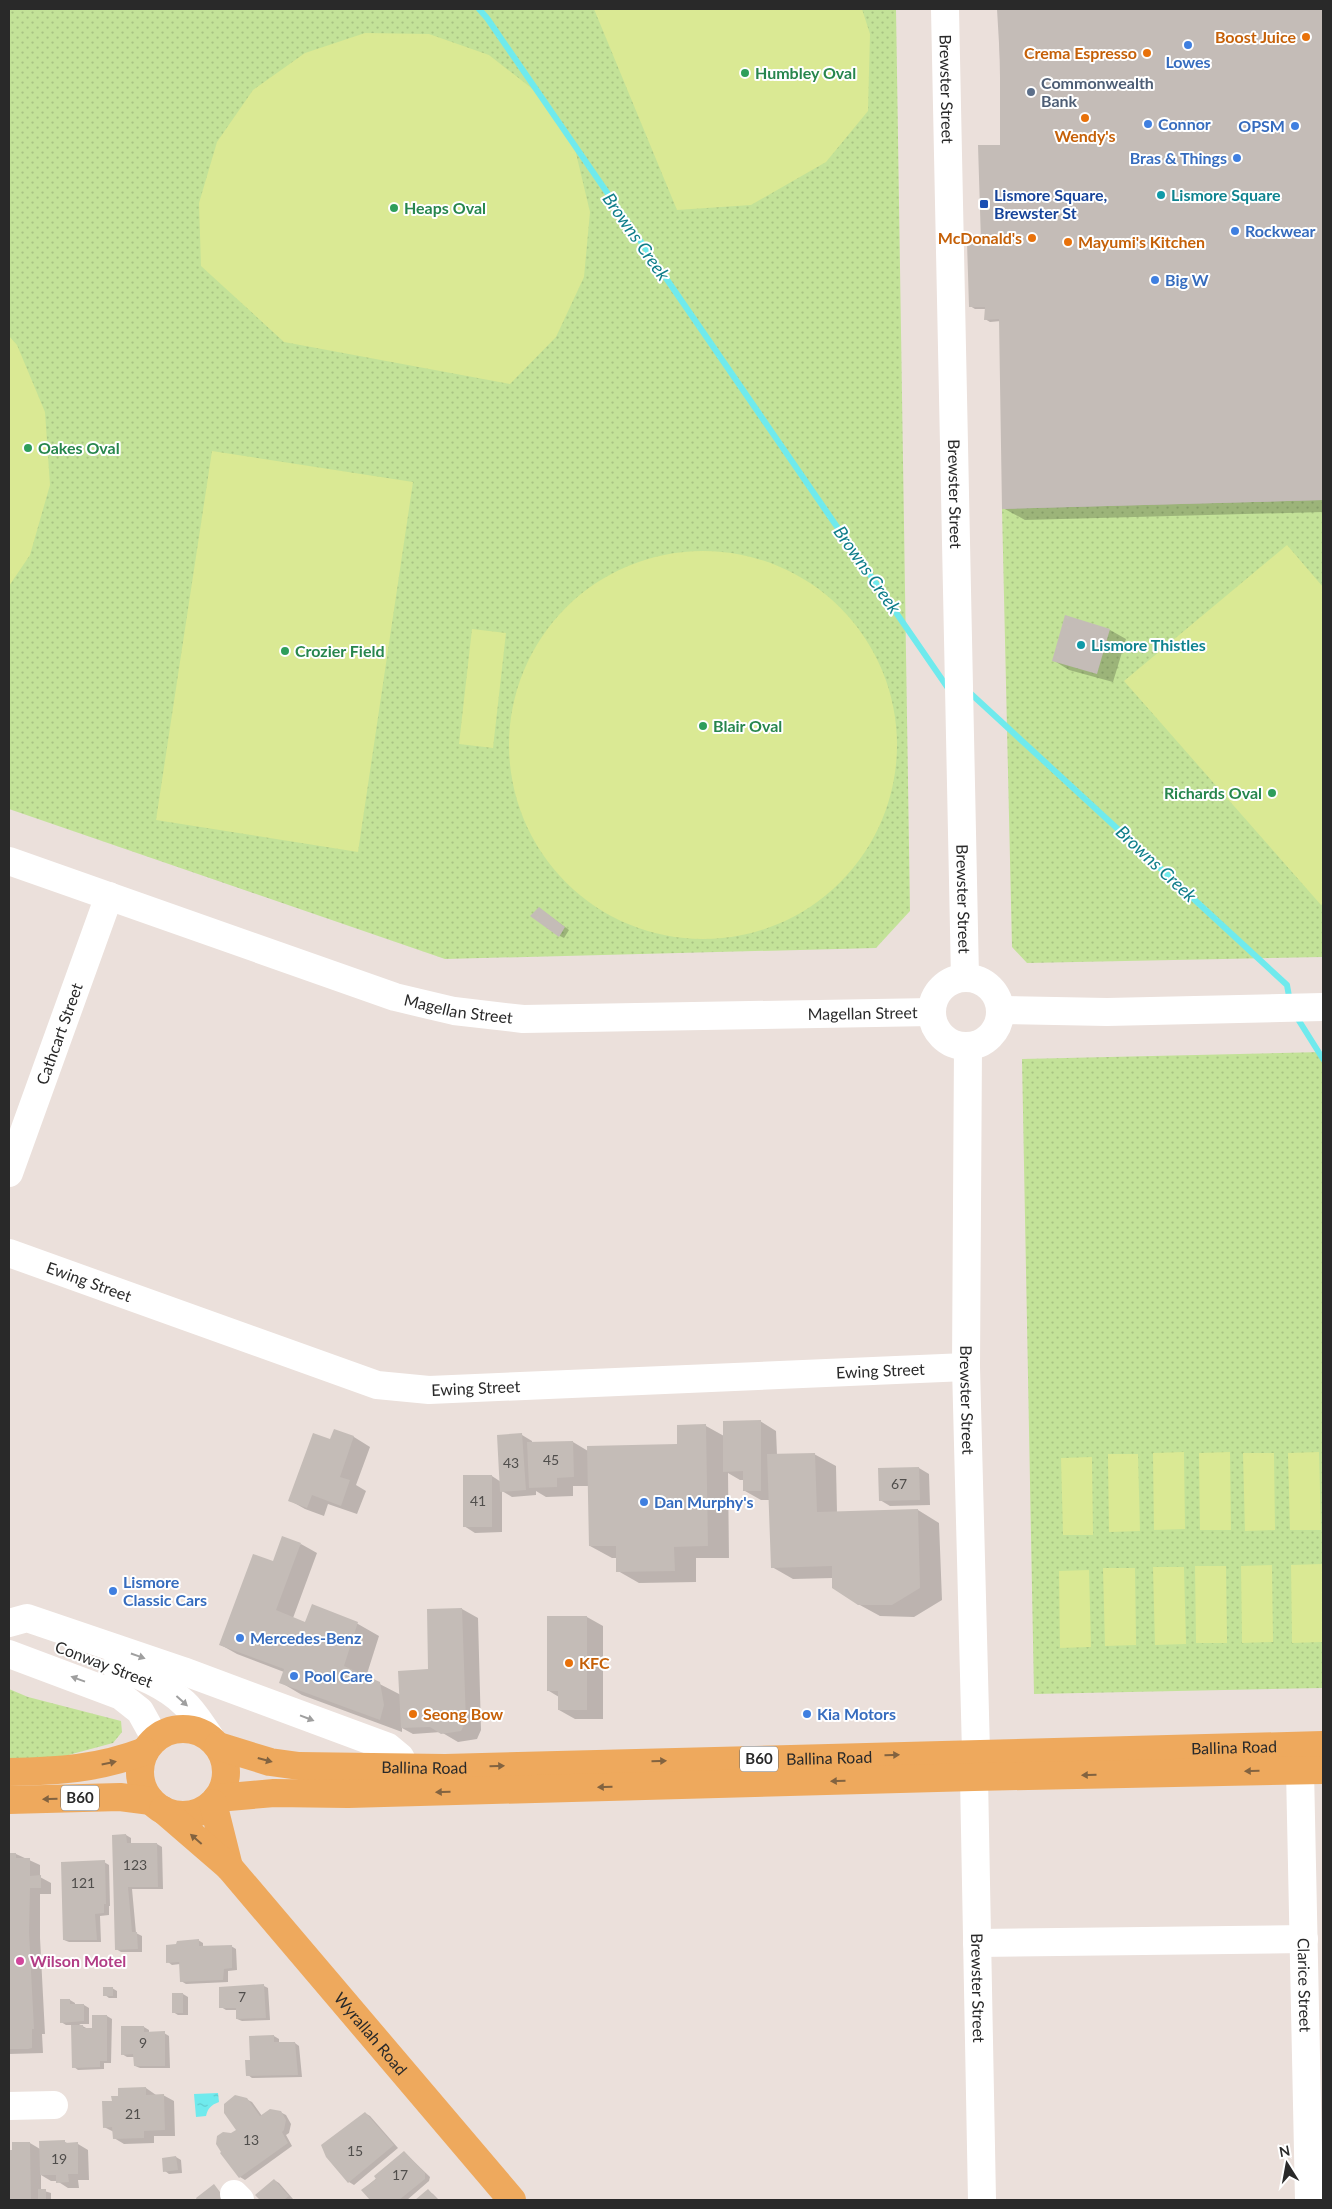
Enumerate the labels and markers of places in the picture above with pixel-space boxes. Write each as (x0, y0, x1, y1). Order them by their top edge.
place label: Boost Juice (1215, 27, 1296, 46)
marker: Boost Juice (1300, 31, 1312, 43)
marker: Lowes (1182, 39, 1194, 51)
place label: Crema Espresso (1024, 43, 1137, 62)
marker: Crema Espresso (1141, 47, 1153, 59)
place label: Lowes (1165, 52, 1211, 71)
place label: Humbley Oval (755, 63, 856, 82)
marker: Humbley Oval (739, 67, 751, 79)
place label: Commonwealth Bank (1041, 73, 1154, 110)
marker: Commonwealth Bank (1025, 86, 1037, 98)
marker: Wendy's (1079, 112, 1091, 124)
place label: Connor (1158, 114, 1211, 133)
place label: OPSM (1238, 116, 1285, 135)
marker: Connor (1142, 118, 1154, 130)
marker: OPSM (1289, 120, 1301, 132)
place label: Wendy's (1054, 126, 1116, 145)
place label: Bras & Things (1130, 148, 1227, 167)
marker: Bras & Things (1231, 152, 1243, 164)
place label: Lismore Square, Brewster St (994, 185, 1107, 222)
place label: Lismore Square (1171, 185, 1281, 204)
marker: Lismore Square (1155, 189, 1167, 201)
place label: Heaps Oval (404, 198, 486, 217)
marker: Lismore Square, Brewster St (978, 198, 990, 210)
marker: Heaps Oval (388, 202, 400, 214)
place label: Rockwear (1245, 221, 1316, 240)
marker: Rockwear (1229, 225, 1241, 237)
place label: McDonald's (938, 228, 1022, 247)
marker: McDonald's (1026, 232, 1038, 244)
place label: Mayumi's Kitchen (1078, 232, 1205, 251)
marker: Mayumi's Kitchen (1062, 236, 1074, 248)
place label: Big W (1165, 270, 1209, 289)
marker: Big W (1149, 274, 1161, 286)
place label: Oakes Oval (38, 438, 120, 457)
marker: Oakes Oval (22, 442, 34, 454)
place label: Lismore Thistles (1091, 635, 1206, 654)
marker: Lismore Thistles (1075, 639, 1087, 651)
place label: Crozier Field (295, 641, 385, 660)
marker: Crozier Field (279, 645, 291, 657)
place label: Blair Oval (713, 716, 782, 735)
marker: Blair Oval (697, 720, 709, 732)
place label: Richards Oval (1164, 783, 1262, 802)
marker: Richards Oval (1266, 787, 1278, 799)
place label: Dan Murphy's (654, 1492, 754, 1511)
marker: Dan Murphy's (638, 1496, 650, 1508)
place label: Lismore Classic Cars (123, 1572, 207, 1609)
marker: Lismore Classic Cars (107, 1585, 119, 1597)
place label: Mercedes-Benz (250, 1628, 361, 1647)
marker: Mercedes-Benz (234, 1632, 246, 1644)
place label: KFC (579, 1653, 610, 1672)
marker: KFC (563, 1657, 575, 1669)
place label: Pool Care (304, 1666, 373, 1685)
marker: Pool Care (288, 1670, 300, 1682)
place label: Seong Bow (423, 1704, 503, 1723)
place label: Kia Motors (817, 1704, 896, 1723)
marker: Seong Bow (407, 1708, 419, 1720)
marker: Kia Motors (801, 1708, 813, 1720)
place label: Wilson Motel (30, 1951, 126, 1970)
marker: Wilson Motel (14, 1955, 26, 1967)

